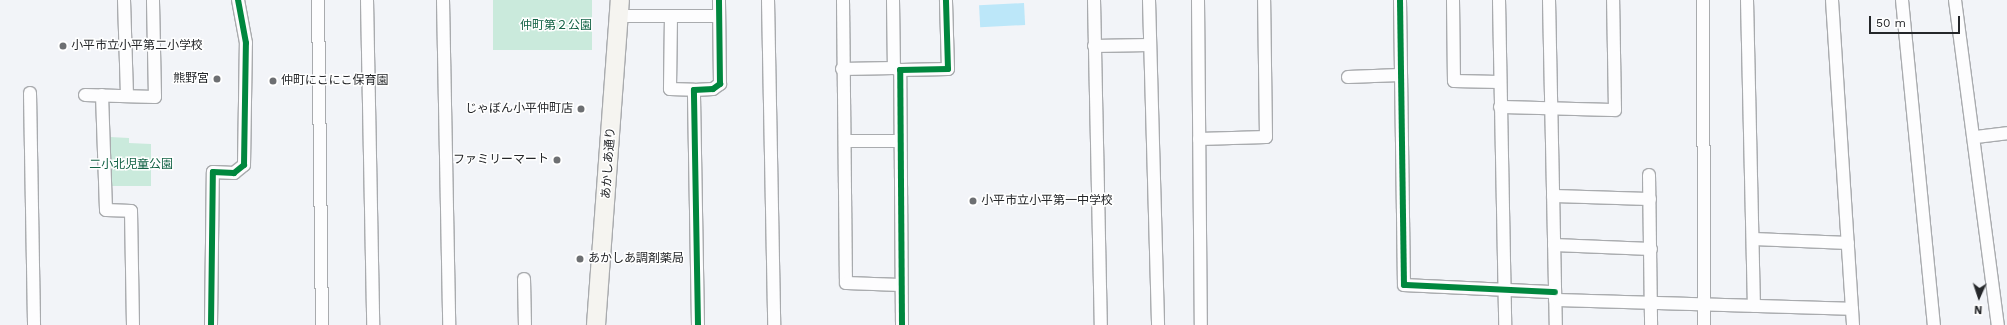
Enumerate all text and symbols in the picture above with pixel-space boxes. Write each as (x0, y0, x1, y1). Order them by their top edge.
scale bar (1871, 8, 1962, 34)
text: 50 m (1876, 16, 1906, 30)
park label: 仲町第２公園 (520, 19, 592, 33)
place label: 小平市立小平第二小学校 (71, 39, 203, 53)
marker: 小平市立小平第二小学校 (58, 41, 68, 51)
place label: 熊野宮 (173, 72, 209, 86)
marker: 熊野宮 (212, 74, 222, 84)
place label: 仲町にこにこ保育園 (281, 74, 389, 88)
marker: 仲町にこにこ保育園 (268, 76, 278, 86)
place label: じゃぼん小平仲町店 (465, 102, 573, 116)
marker: じゃぼん小平仲町店 (576, 104, 586, 114)
street label: あかしあ通り (599, 127, 619, 199)
place label: ファミリーマート (453, 153, 549, 167)
marker: ファミリーマート (552, 155, 562, 165)
park label: 二小北児童公園 (89, 158, 173, 172)
place label: 小平市立小平第一中学校 (981, 194, 1113, 208)
marker: 小平市立小平第一中学校 (968, 196, 978, 206)
place label: あかしあ調剤薬局 (588, 252, 684, 266)
marker: あかしあ調剤薬局 (575, 254, 585, 264)
north arrow (1959, 277, 1999, 317)
text: N (1974, 303, 1983, 316)

